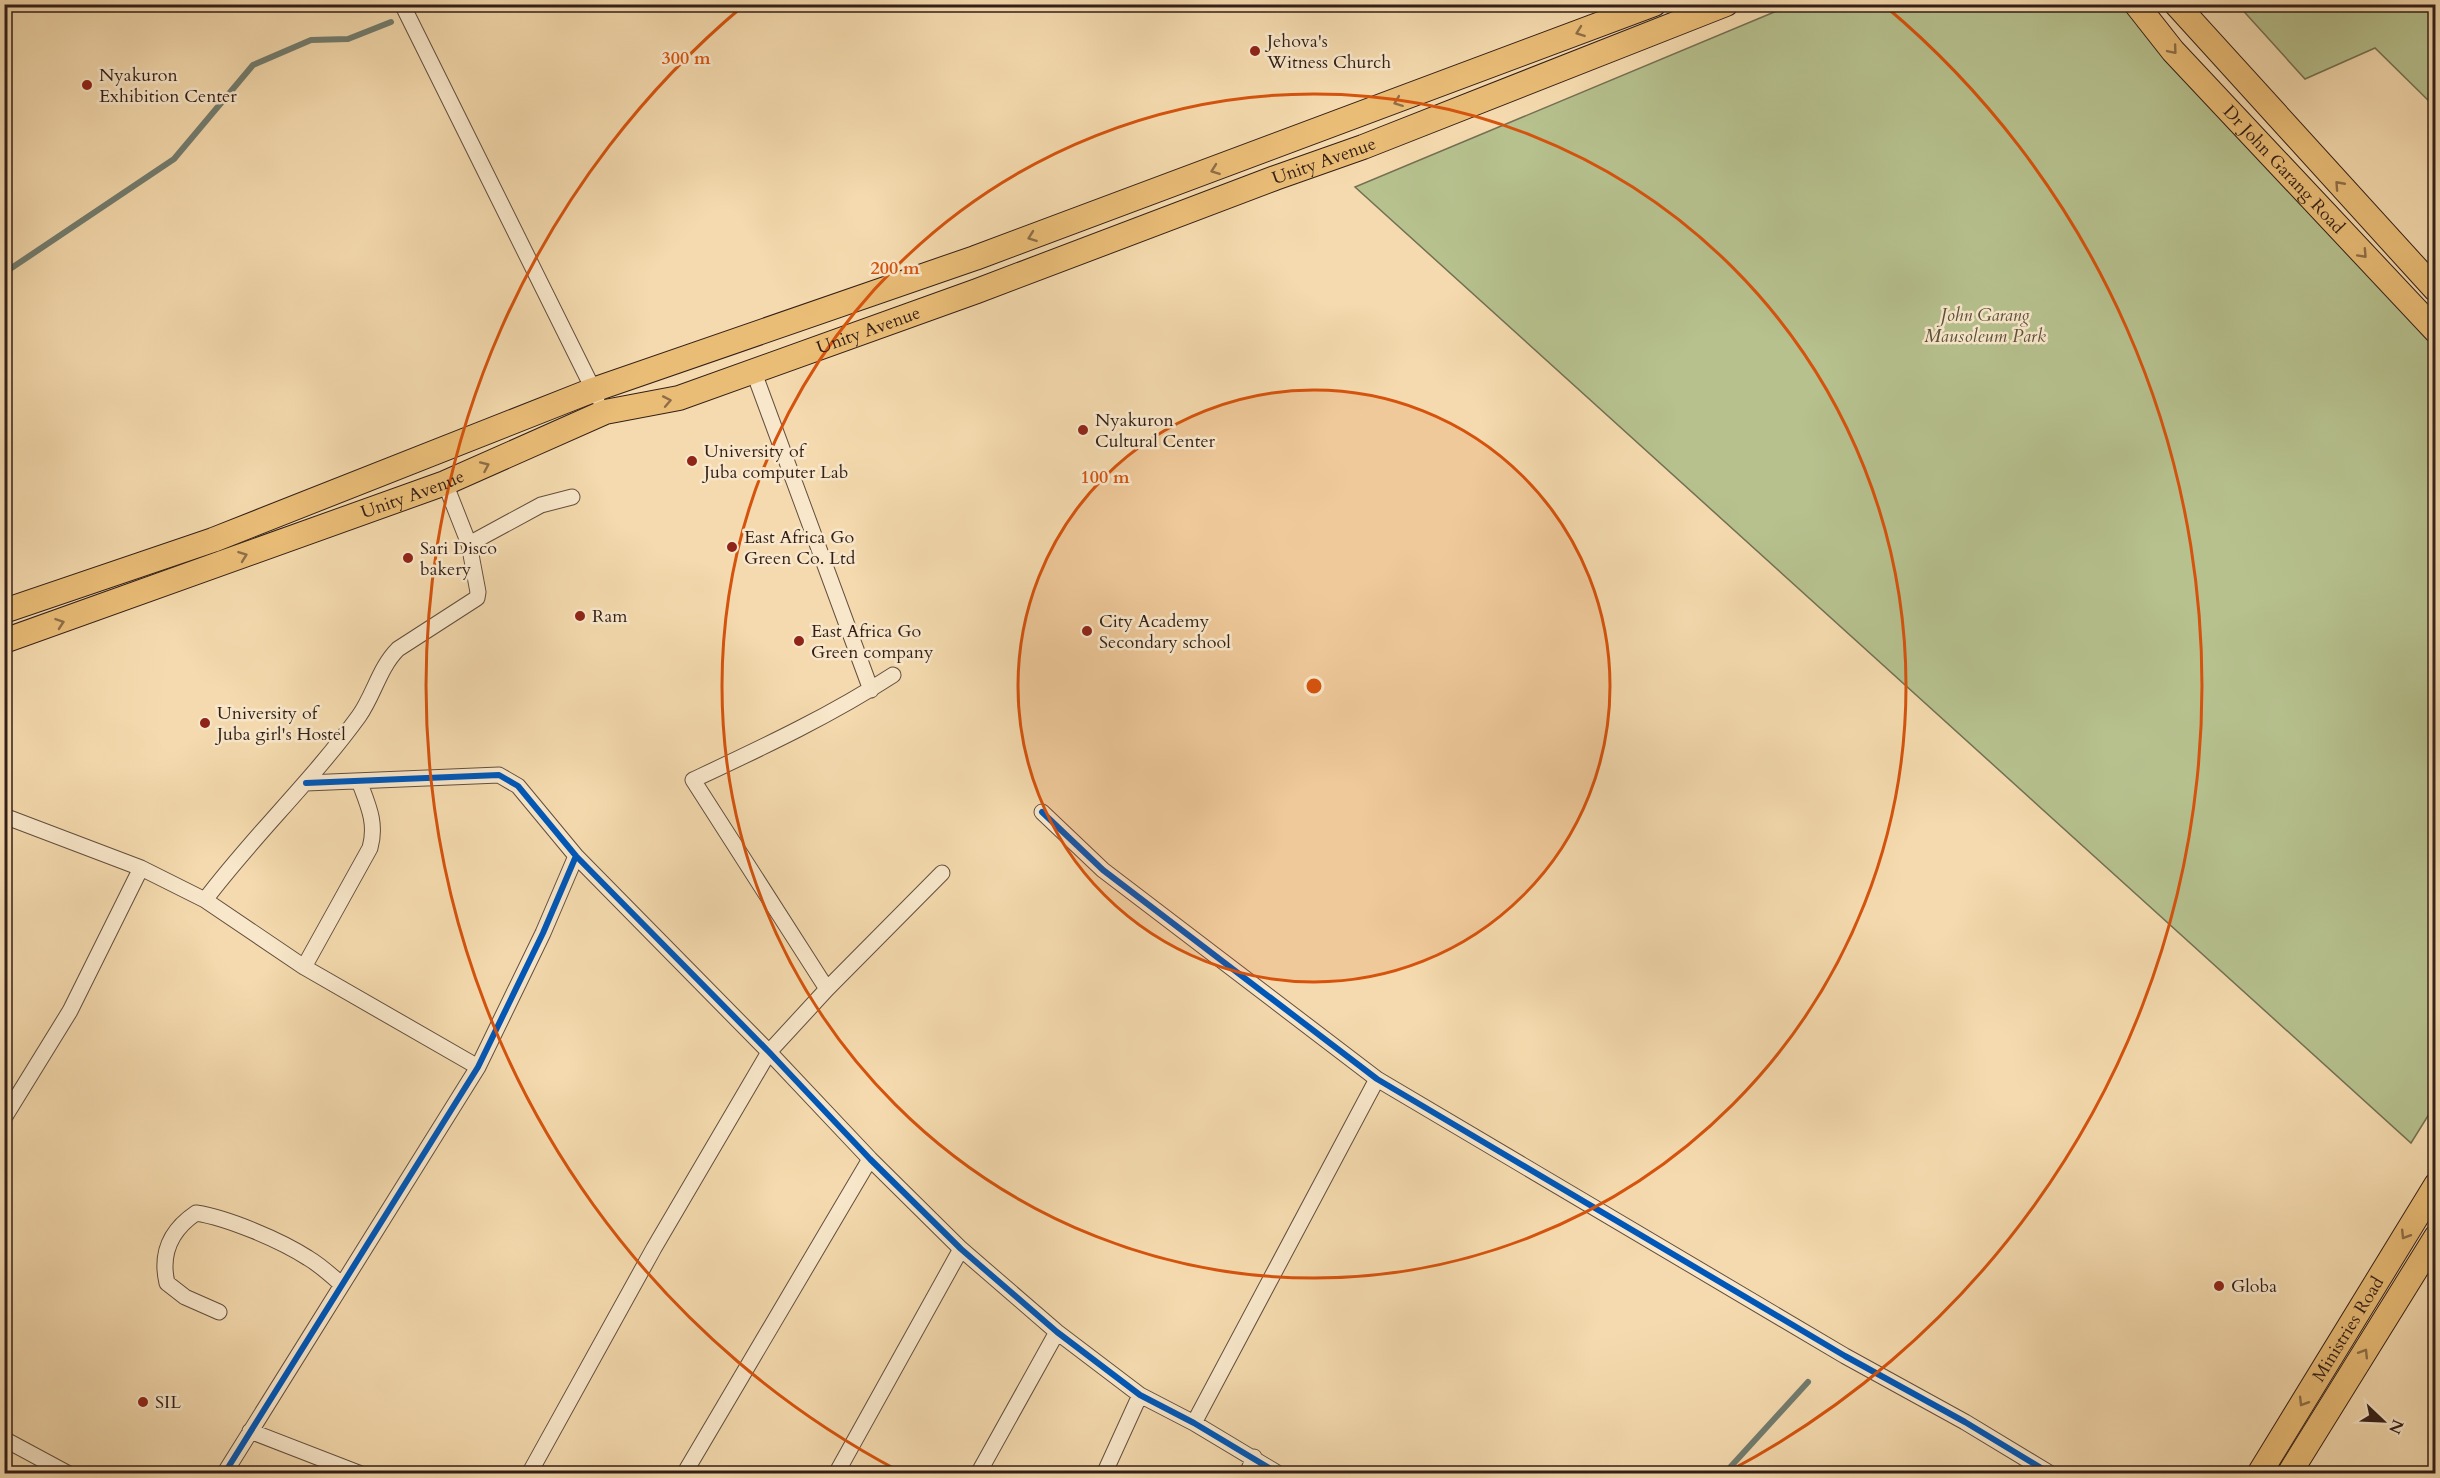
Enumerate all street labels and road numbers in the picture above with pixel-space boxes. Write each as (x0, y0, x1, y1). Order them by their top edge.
street label: Dr John Garang Road (2217, 100, 2351, 240)
street label: Unity Avenue (1269, 131, 1380, 191)
street label: Unity Avenue (813, 300, 924, 361)
street label: Unity Avenue (357, 464, 468, 525)
street label: Ministries Road (2306, 1272, 2390, 1387)

